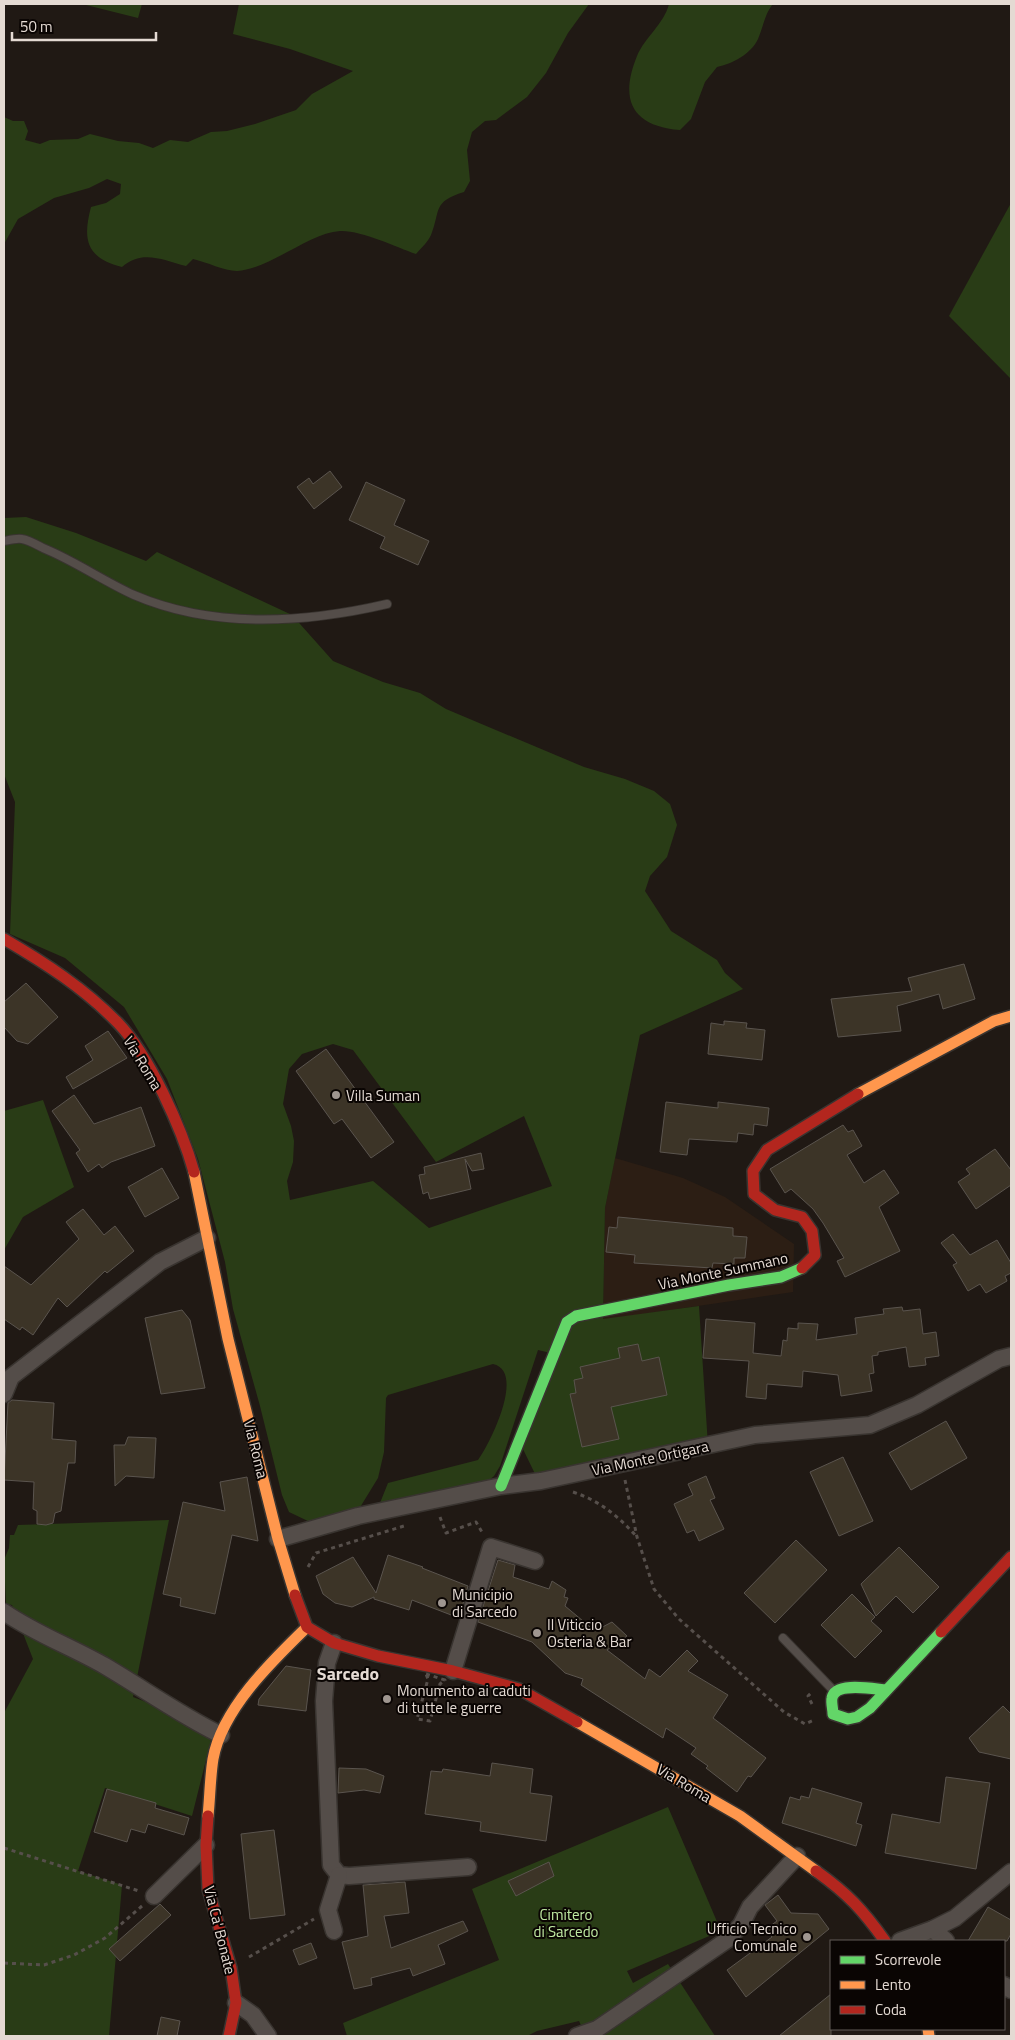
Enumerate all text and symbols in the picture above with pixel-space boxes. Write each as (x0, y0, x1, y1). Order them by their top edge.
scale bar (12, 10, 156, 42)
text: 50 m (20, 15, 53, 38)
street label: Via Roma (118, 1031, 169, 1095)
place label: Villa Suman (346, 1084, 420, 1107)
marker: Villa Suman (330, 1089, 342, 1101)
street label: Via Monte Summano (656, 1246, 790, 1296)
street label: Via Roma (238, 1417, 275, 1481)
street label: Via Monte Ortigara (589, 1434, 711, 1482)
place label: Municipio di Sarcedo (452, 1583, 517, 1623)
marker: Municipio di Sarcedo (436, 1597, 448, 1609)
place label: Il Viticcio Osteria & Bar (547, 1613, 632, 1653)
marker: Il Viticcio Osteria & Bar (531, 1627, 543, 1639)
district label: Sarcedo (317, 1660, 379, 1687)
place label: Monumento ai caduti di tutte le guerre (397, 1679, 531, 1719)
marker: Monumento ai caduti di tutte le guerre (381, 1693, 393, 1705)
street label: Via Roma (652, 1758, 716, 1809)
street label: Via Ca' Bonate (198, 1883, 242, 1977)
park label: Cimitero di Sarcedo (533, 1903, 599, 1943)
place label: Ufficio Tecnico Comunale (707, 1917, 797, 1957)
marker: Ufficio Tecnico Comunale (801, 1931, 813, 1943)
legend (830, 1940, 1005, 2030)
text: Scorrevole (875, 1948, 941, 1971)
text: Lento (875, 1973, 911, 1996)
text: Coda (875, 1998, 907, 2021)

